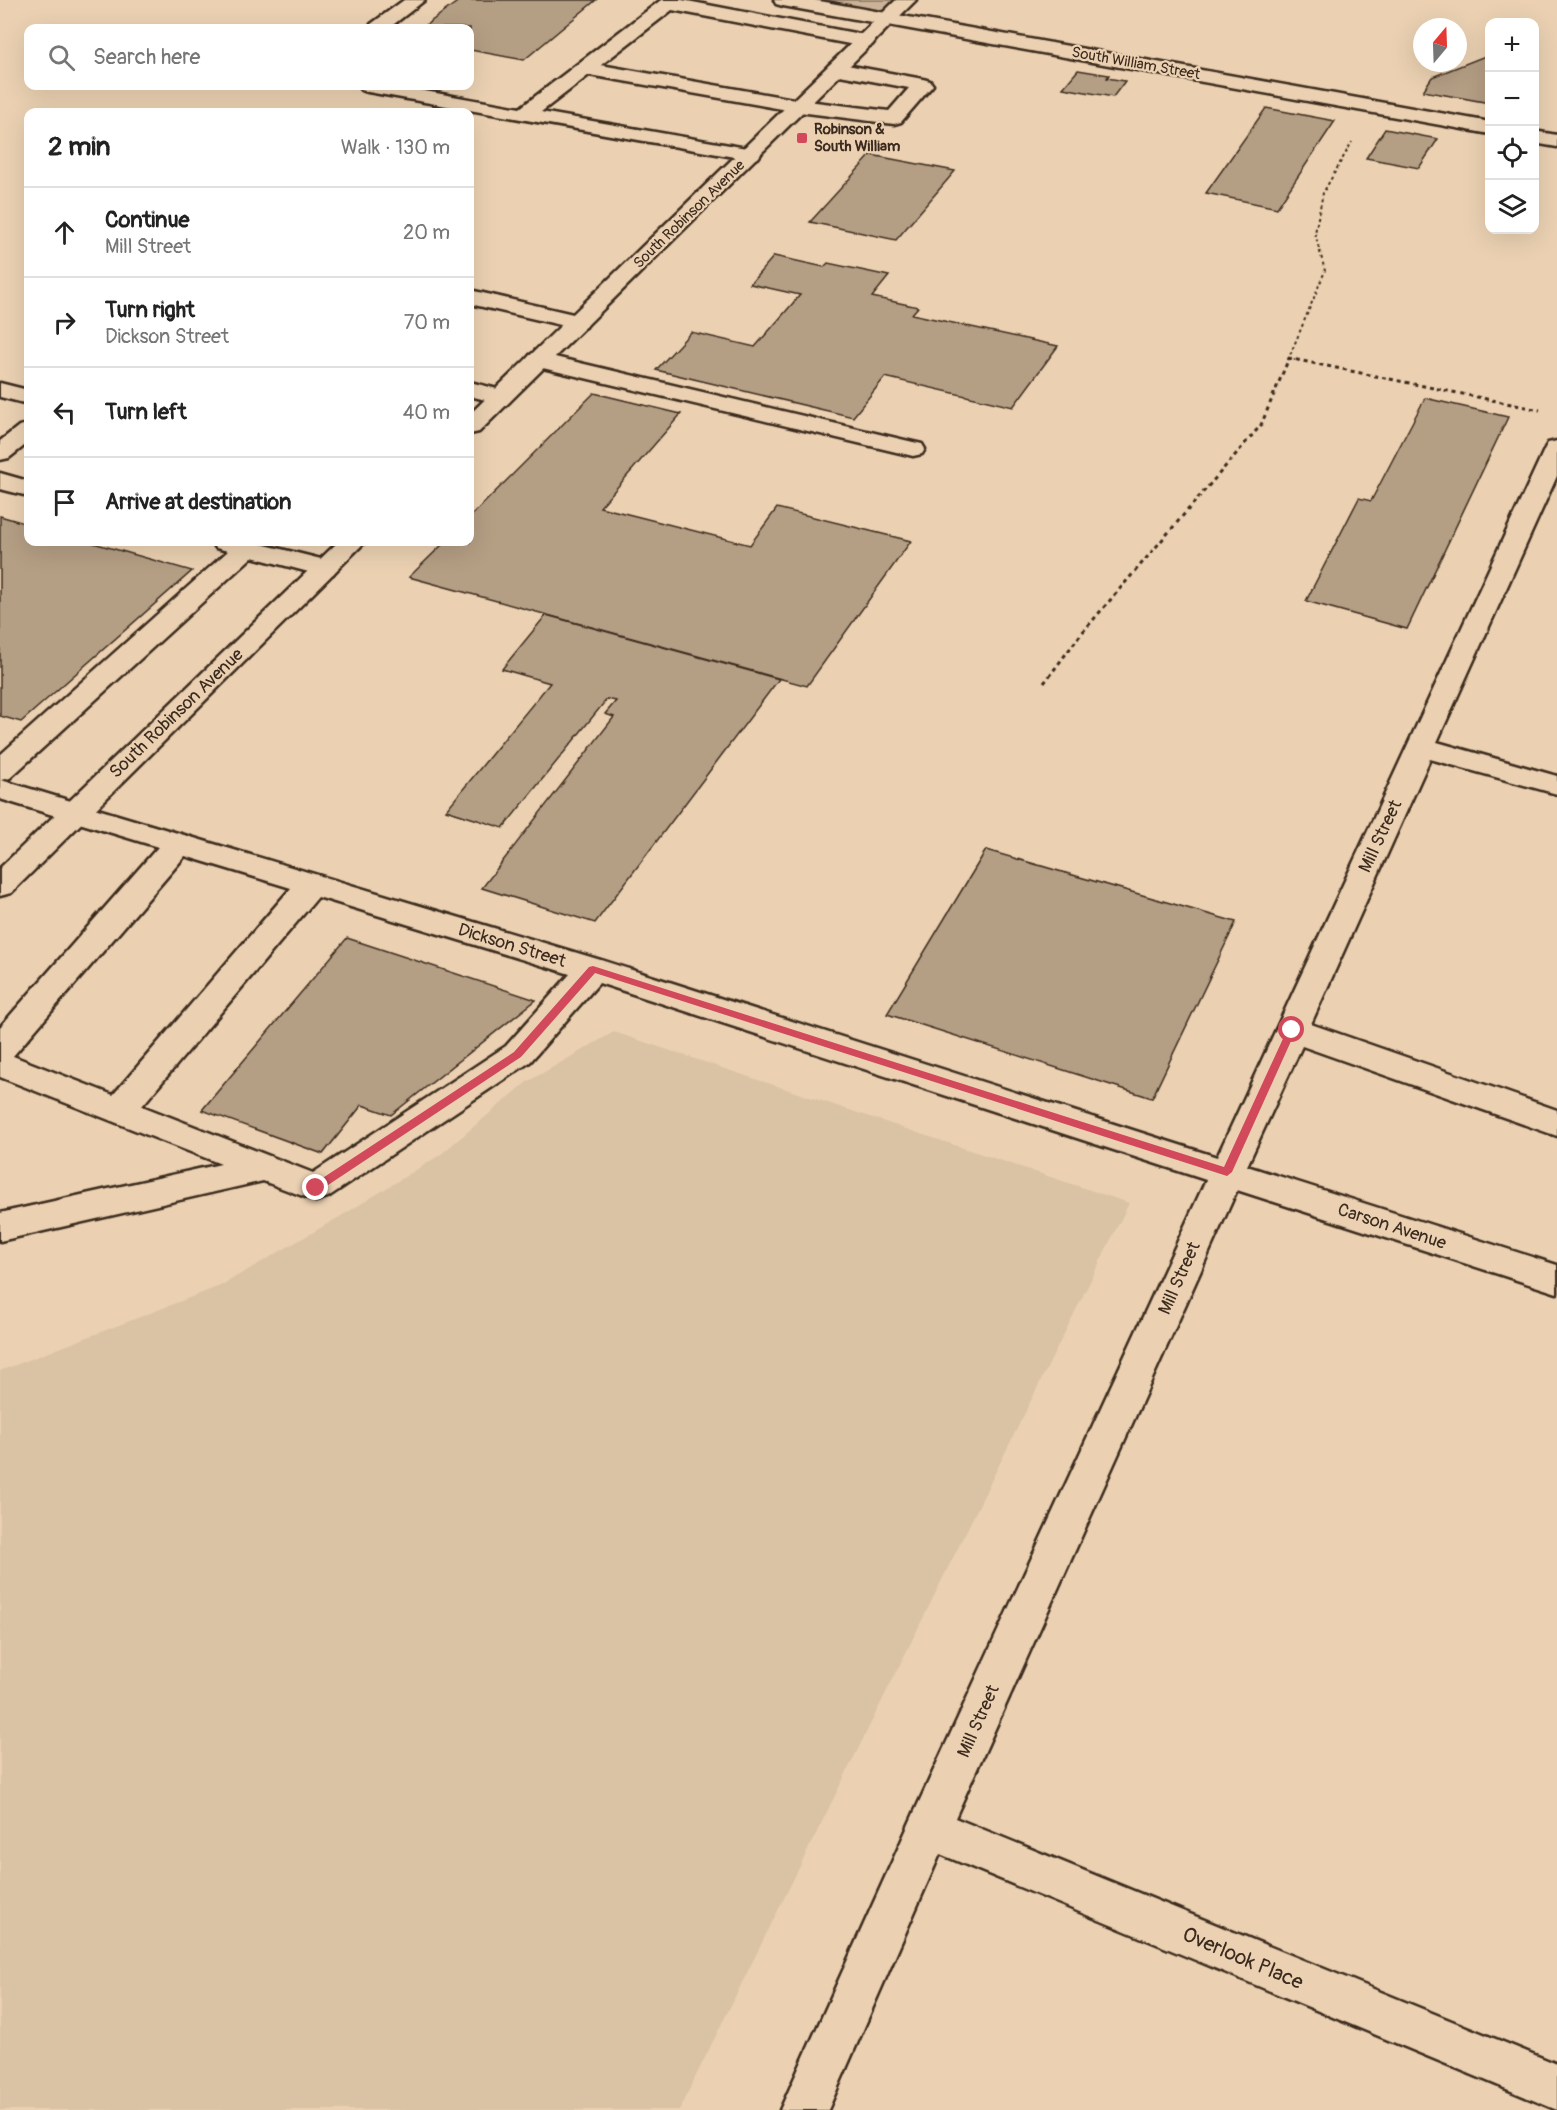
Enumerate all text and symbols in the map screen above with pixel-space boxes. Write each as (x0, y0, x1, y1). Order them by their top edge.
north arrow (1413, 18, 1467, 72)
map controls (1485, 18, 1539, 234)
button: + (1485, 18, 1539, 72)
search box (24, 24, 474, 90)
icon: search (45, 41, 78, 74)
text: Search here (93, 43, 200, 71)
street label: South William Street (1070, 43, 1203, 84)
button: − (1485, 72, 1539, 126)
place label: Robinson & South William (814, 120, 900, 156)
button: locate (1485, 126, 1539, 180)
text: 2 min (48, 131, 110, 163)
marker: Robinson & South William (795, 131, 809, 145)
text: Walk · 130 m (341, 135, 450, 160)
street label: South Robinson Avenue (630, 156, 750, 273)
button: layers (1485, 180, 1539, 234)
text: Continue (105, 206, 189, 234)
icon: ahead (48, 216, 81, 249)
text: 20 m (403, 220, 450, 245)
text: Mill Street (105, 234, 191, 259)
text: Turn right (105, 296, 195, 324)
icon: right (48, 306, 81, 339)
text: 70 m (404, 310, 450, 335)
text: Dickson Street (105, 324, 229, 349)
icon: left (48, 396, 81, 429)
text: Turn left (105, 398, 187, 426)
text: 40 m (403, 400, 450, 425)
icon: arrive (48, 486, 81, 519)
text: Arrive at destination (105, 488, 291, 516)
street label: South Robinson Avenue (104, 643, 248, 783)
street label: Mill Street (1354, 796, 1408, 876)
street label: Dickson Street (455, 918, 569, 973)
route start (1278, 1016, 1304, 1042)
route end (302, 1174, 328, 1200)
street label: Carson Avenue (1335, 1198, 1449, 1255)
street label: Mill Street (1153, 1237, 1206, 1318)
street label: Mill Street (952, 1680, 1005, 1761)
street label: Overlook Place (1178, 1921, 1308, 1996)

